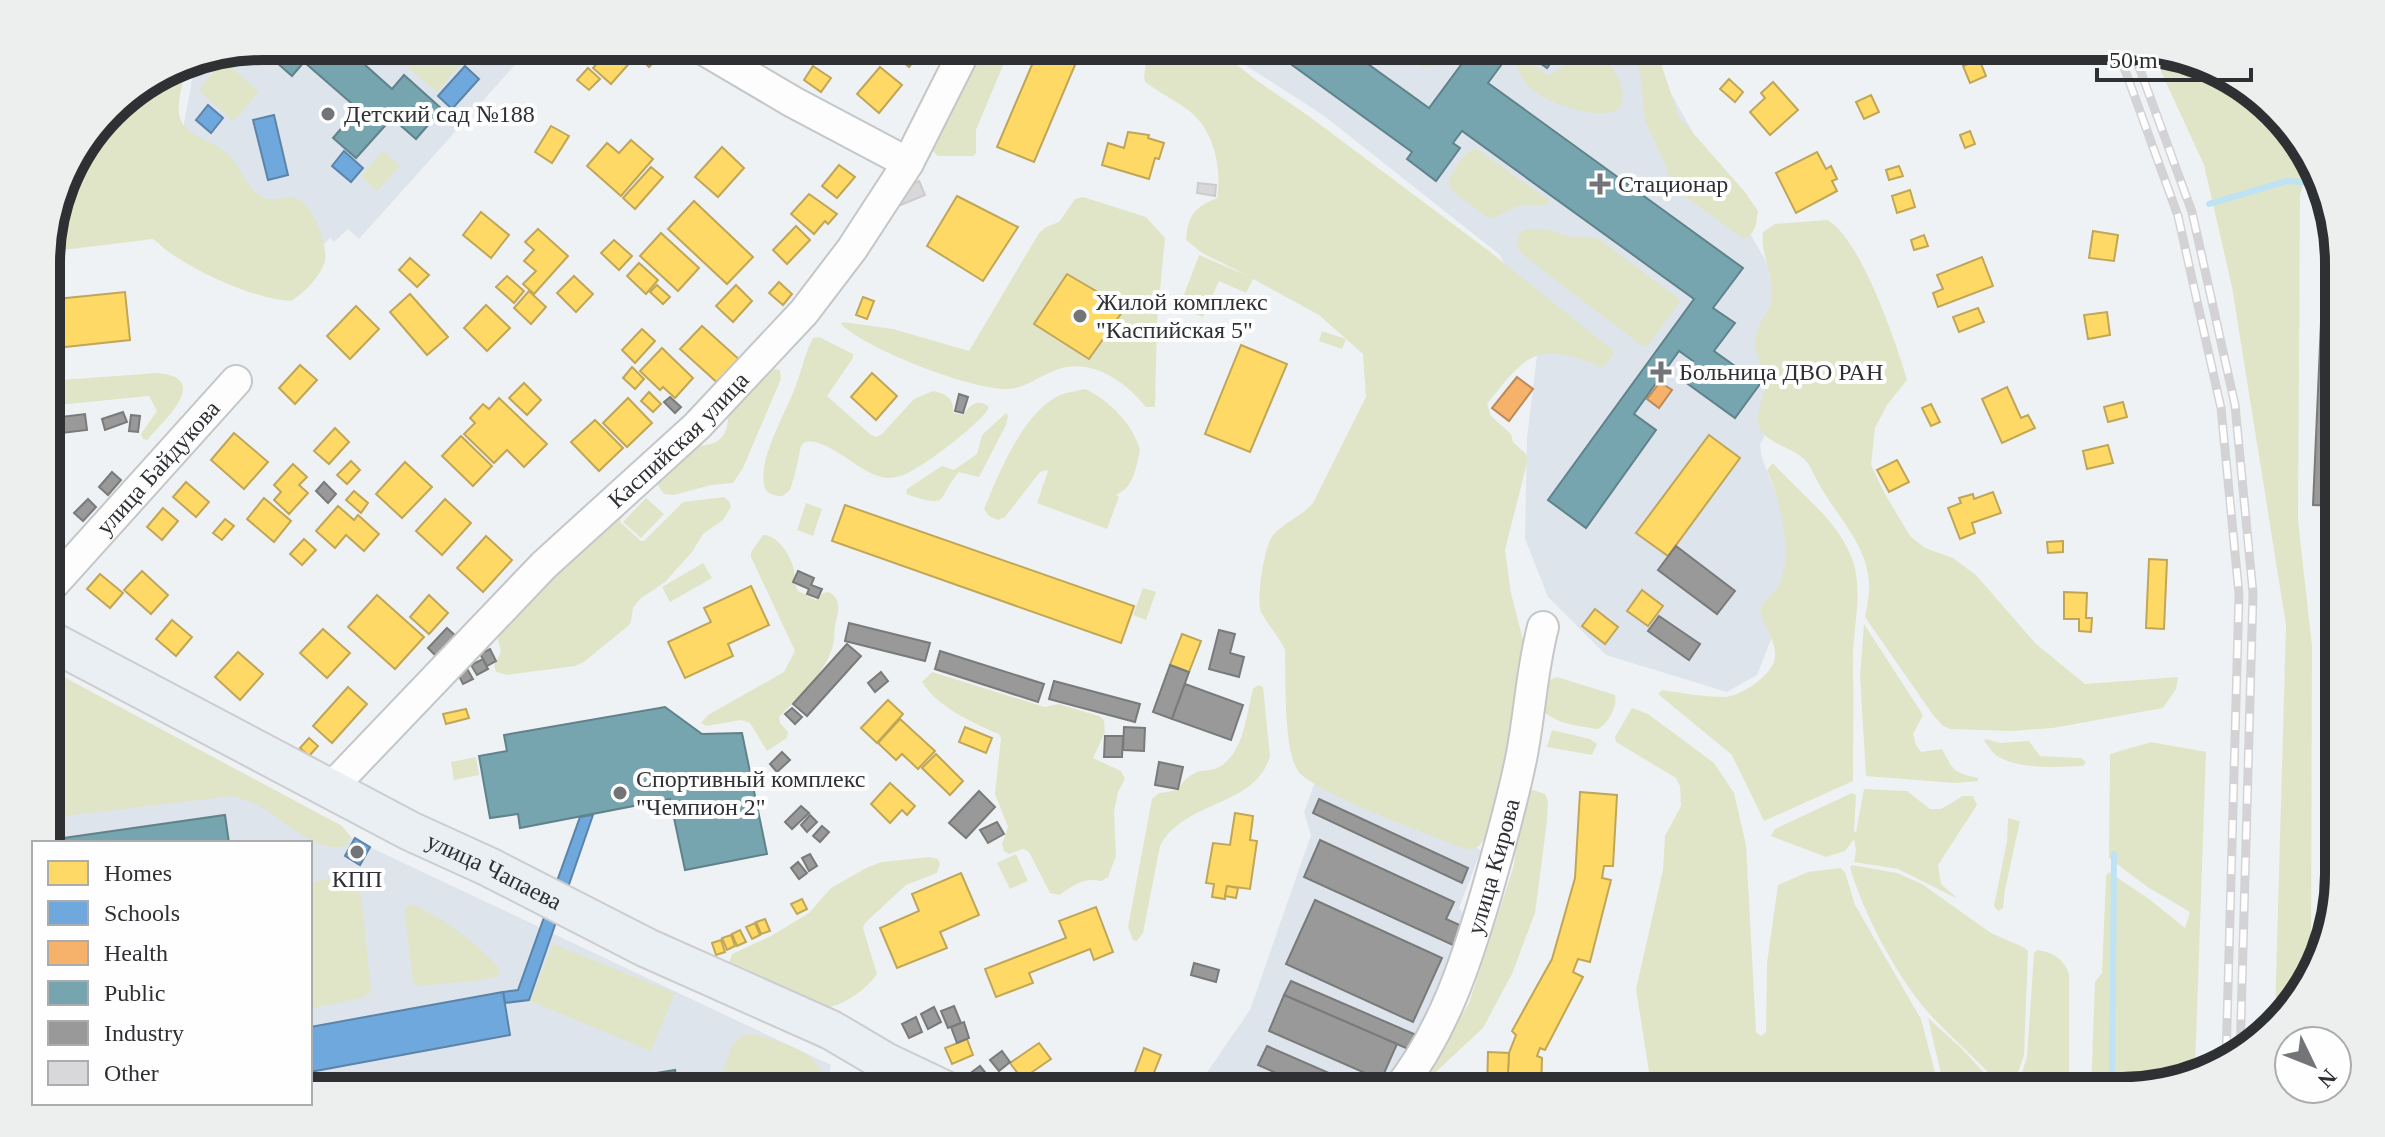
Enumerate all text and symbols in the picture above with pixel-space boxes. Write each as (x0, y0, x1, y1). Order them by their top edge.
scale bar (2097, 32, 2251, 82)
text: 50 m (2109, 47, 2158, 73)
place label: Детский сад №188 (344, 101, 535, 127)
marker: Детский сад №188 (319, 105, 337, 123)
place label: Стационар (1618, 171, 1728, 197)
marker: Стационар (1589, 173, 1611, 195)
place label: Жилой комплекс "Каспийская 5" (1096, 289, 1268, 343)
marker: Жилой комплекс "Каспийская 5" (1071, 307, 1089, 325)
place label: Больница ДВО РАН (1679, 359, 1883, 385)
marker: Больница ДВО РАН (1650, 361, 1672, 383)
street label: Каспийская улица (603, 366, 754, 513)
street label: улица Байдукова (91, 395, 225, 540)
place label: Спортивный комплекс "Чемпион 2" (636, 766, 865, 820)
marker: Спортивный комплекс "Чемпион 2" (611, 784, 629, 802)
street label: улица Кирова (1462, 796, 1525, 938)
street label: улица Чапаева (423, 827, 566, 915)
legend (32, 841, 312, 1105)
marker: КПП (348, 843, 366, 861)
text: Homes (104, 860, 172, 886)
place label: КПП (332, 866, 382, 892)
text: Schools (104, 900, 180, 926)
text: Health (104, 940, 168, 966)
text: Public (104, 980, 165, 1006)
text: Industry (104, 1020, 184, 1046)
north arrow (2273, 1025, 2353, 1105)
text: Other (104, 1060, 159, 1086)
text: N (2313, 1064, 2342, 1093)

